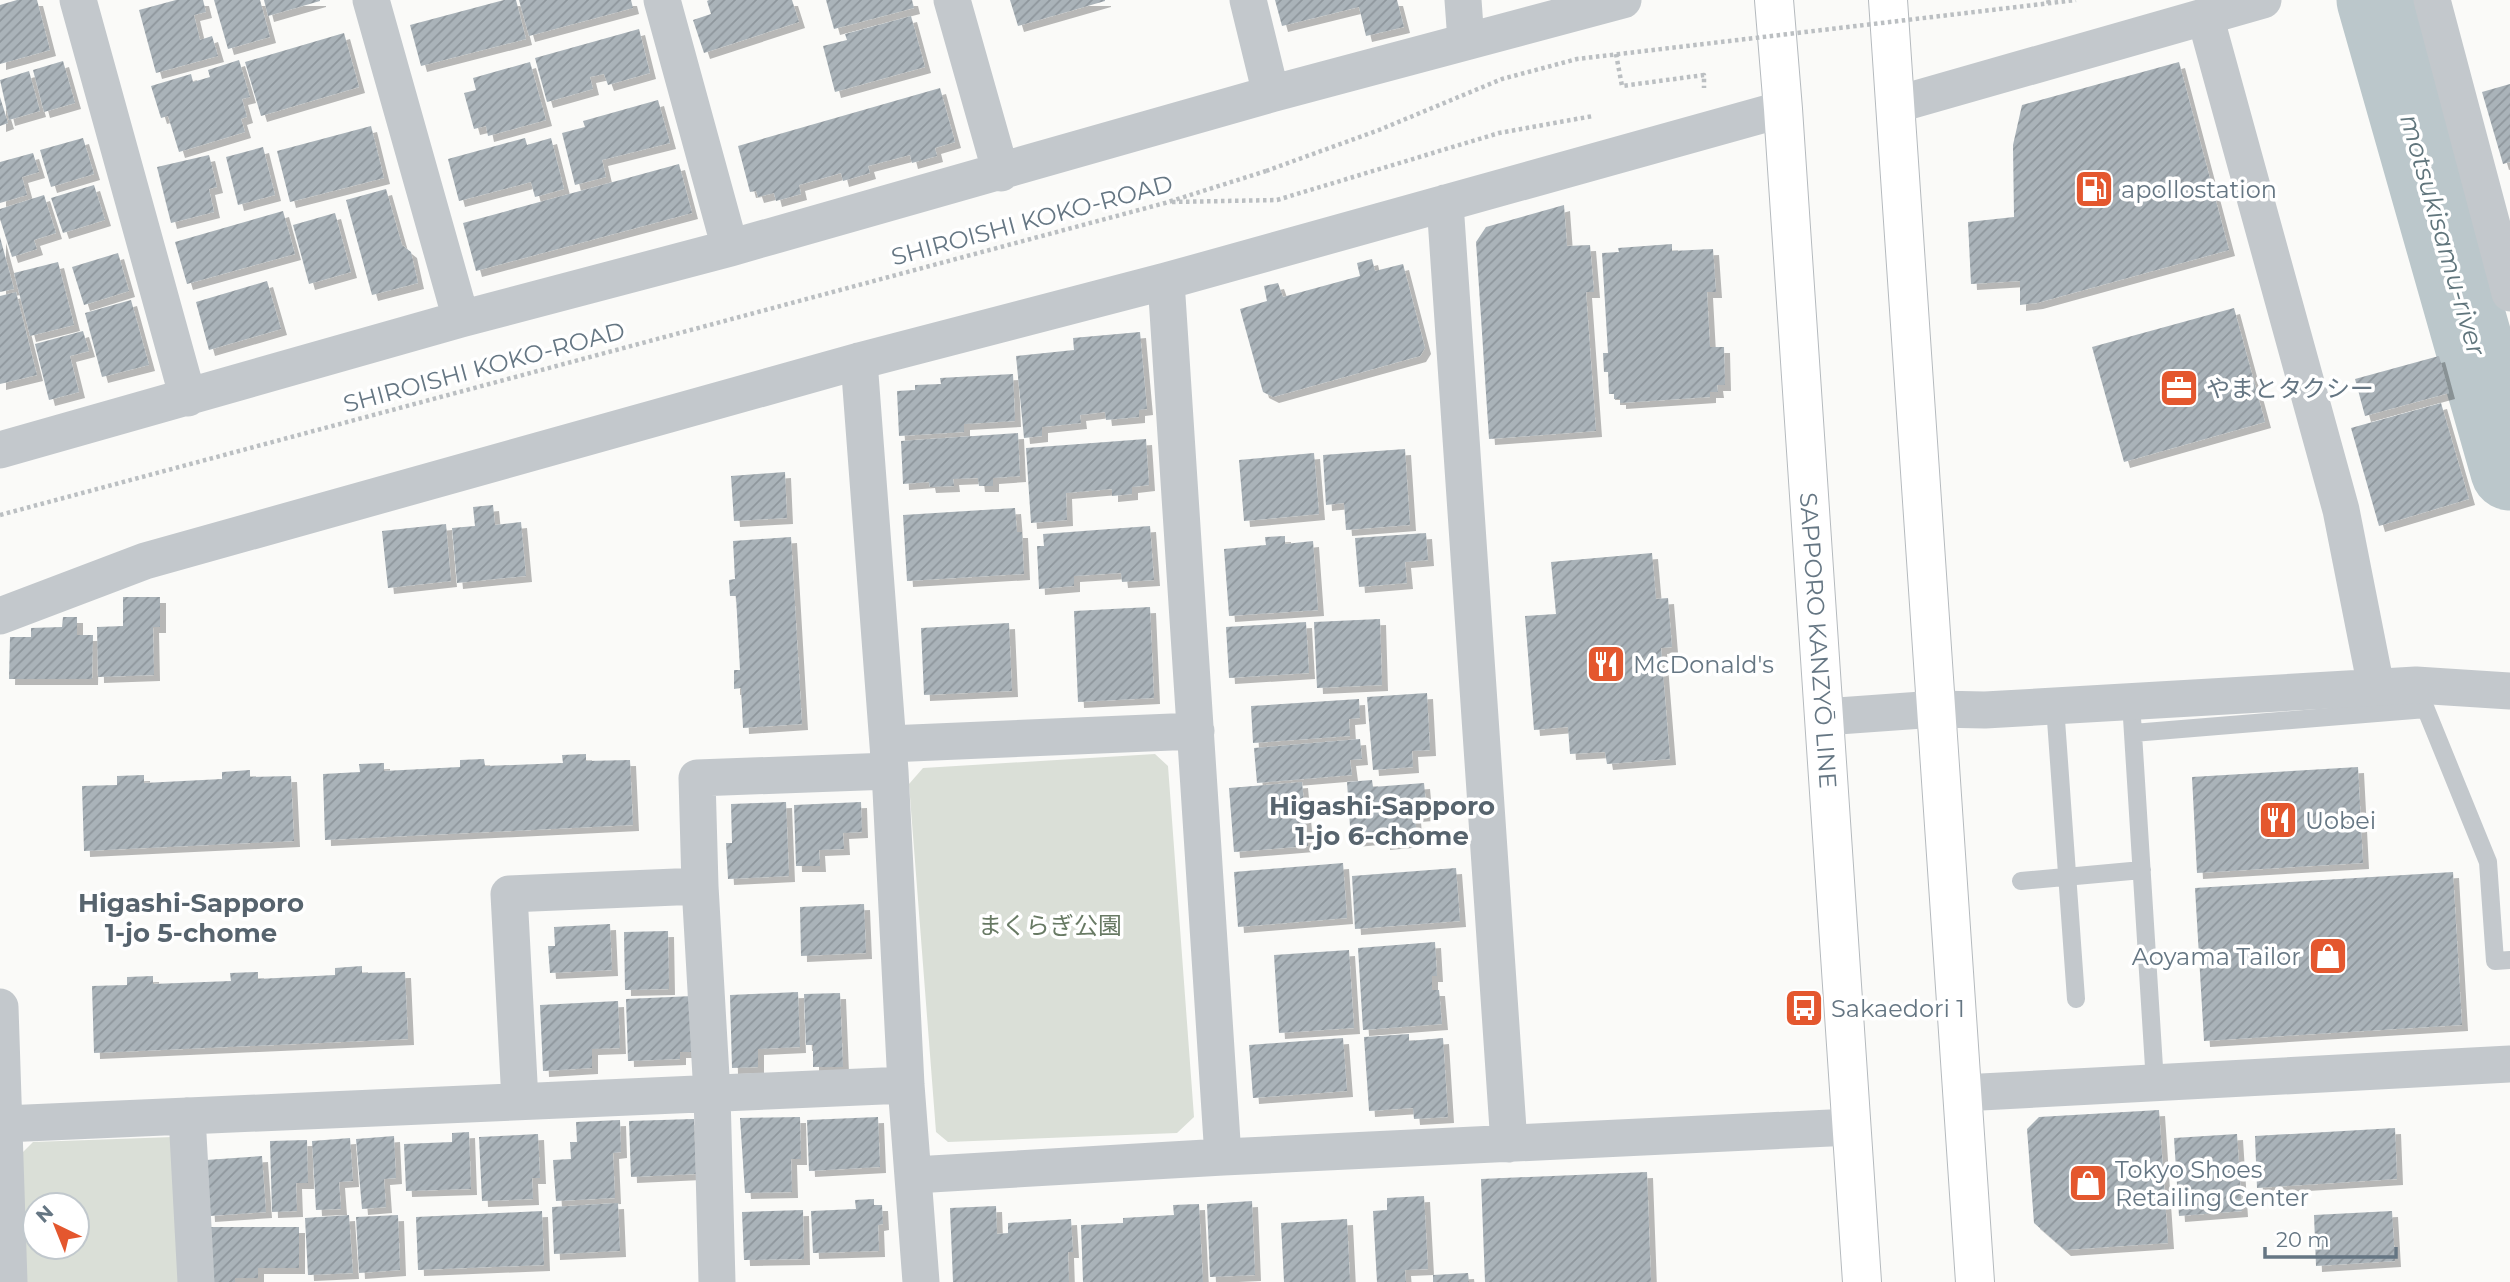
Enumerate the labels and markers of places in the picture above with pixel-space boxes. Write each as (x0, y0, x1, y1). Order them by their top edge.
fuel station icon: apollostation (2073, 168, 2115, 210)
place label: apollostation (2121, 175, 2277, 204)
office icon: やまとタクシー (2158, 367, 2200, 409)
place label: やまとタクシー (2206, 374, 2374, 403)
restaurant icon: McDonald's (1585, 643, 1627, 685)
place label: McDonald's (1633, 650, 1774, 679)
restaurant icon: Uobei (2257, 799, 2299, 841)
place label: Uobei (2305, 806, 2376, 835)
shop icon: Aoyama Tailor (2307, 935, 2349, 977)
place label: Aoyama Tailor (2132, 942, 2301, 971)
bus stop icon: Sakaedori 1 (1783, 987, 1825, 1029)
place label: Sakaedori 1 (1831, 994, 1965, 1023)
place label: Tokyo Shoes Retailing Center (2115, 1155, 2309, 1212)
shop icon: Tokyo Shoes Retailing Center (2067, 1162, 2109, 1204)

